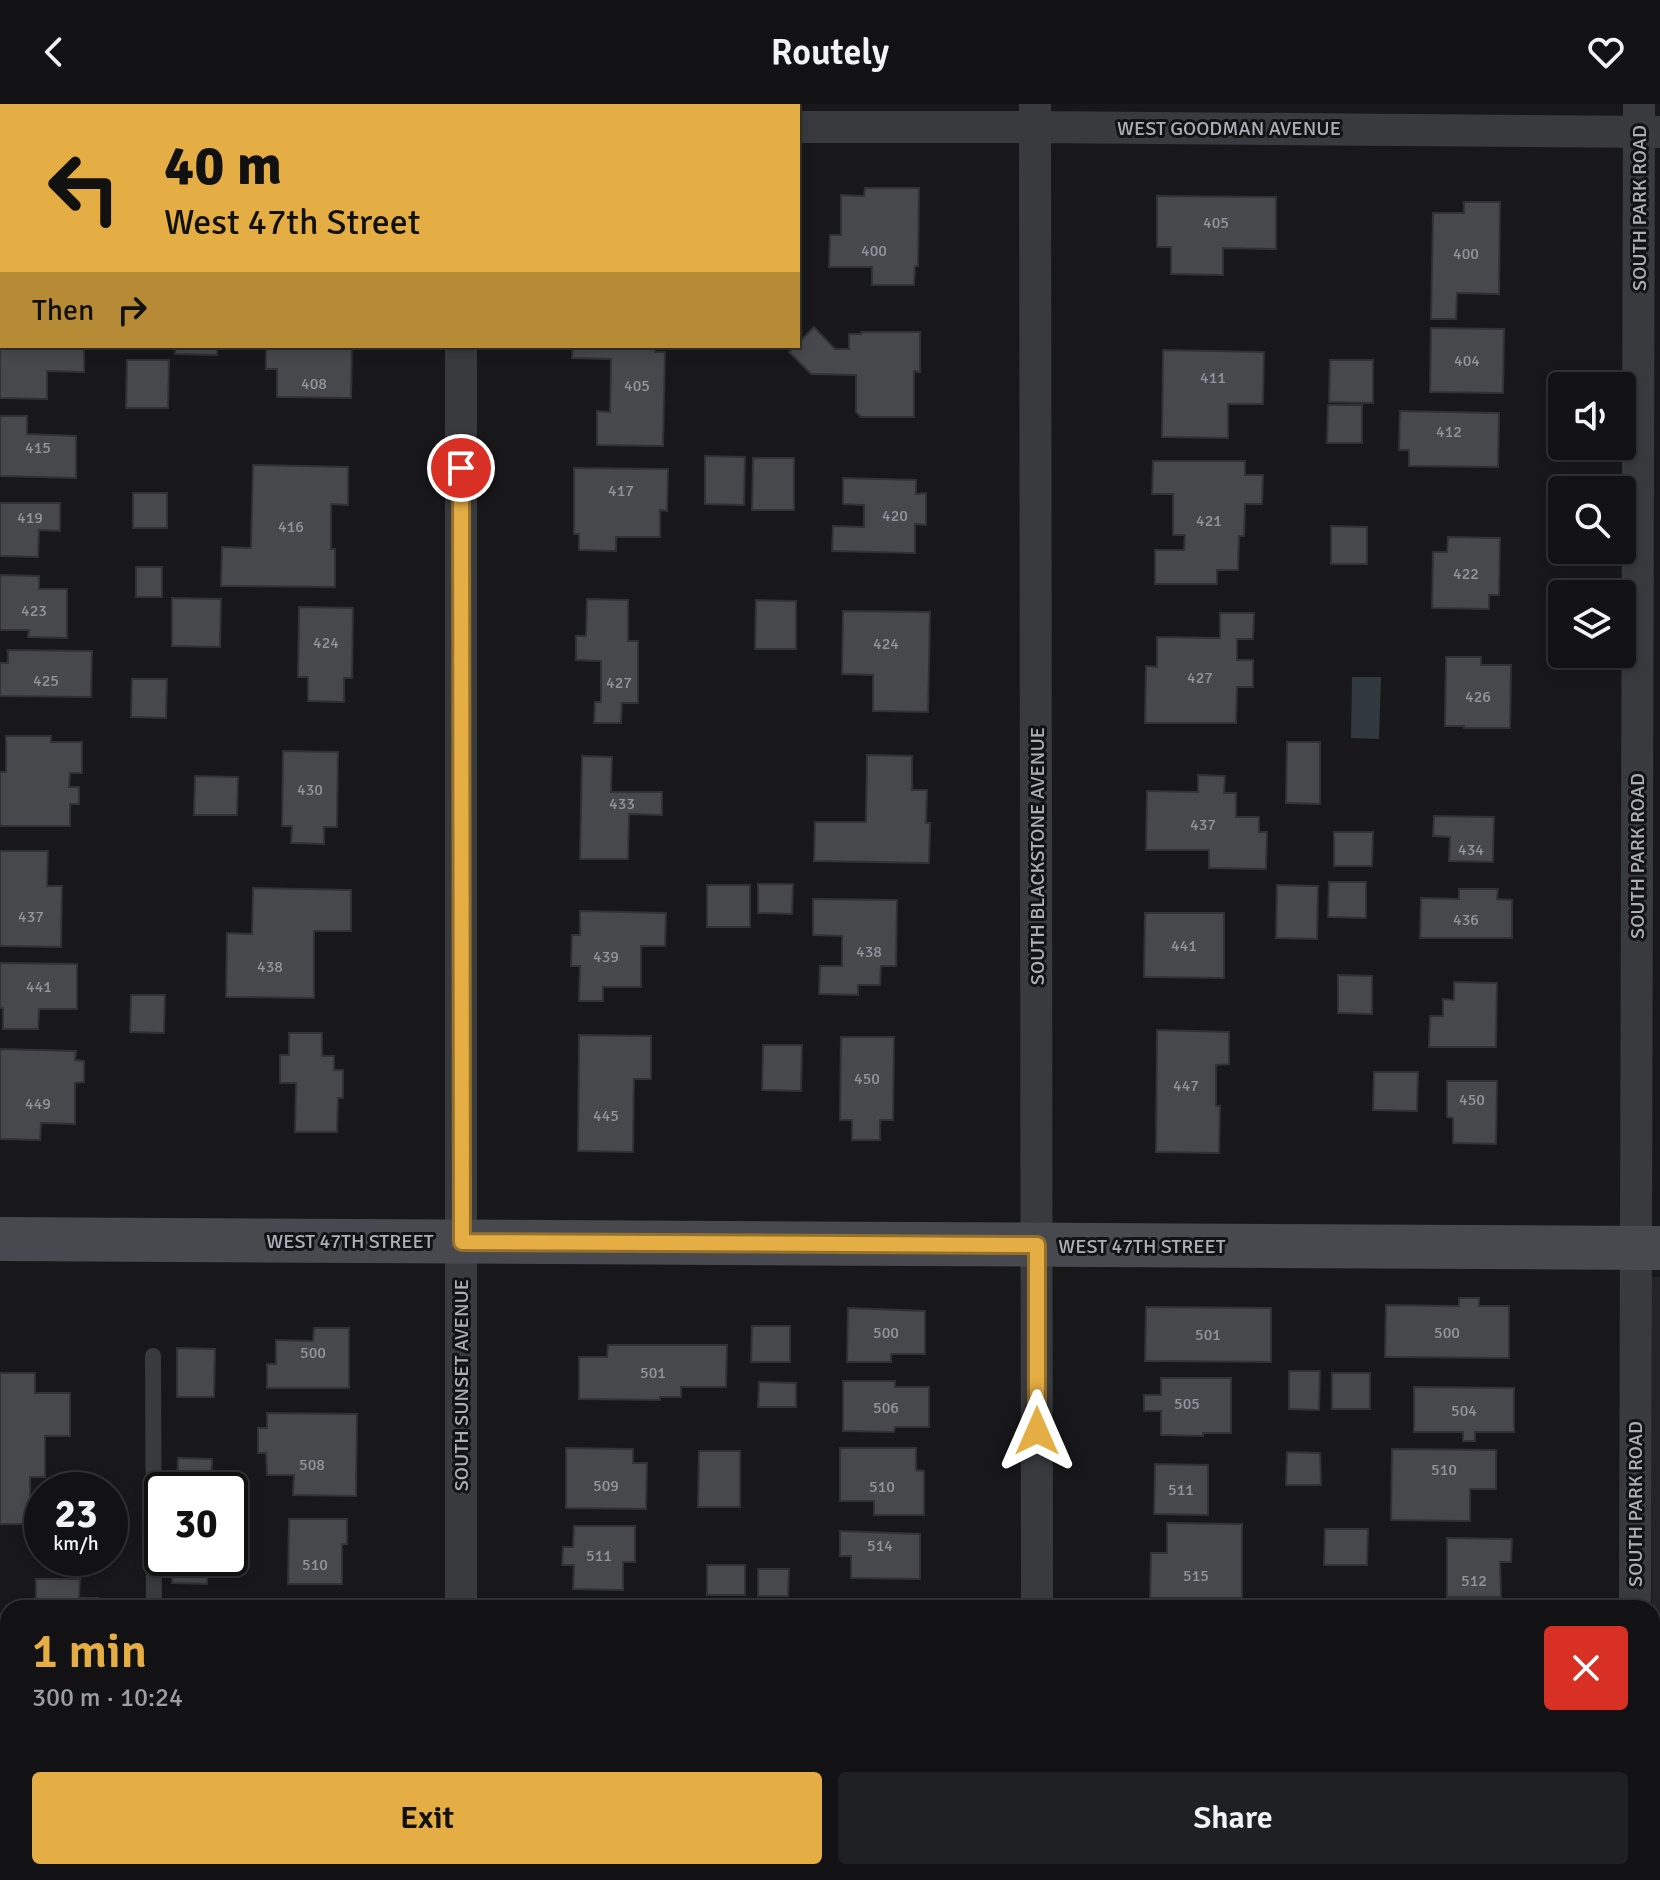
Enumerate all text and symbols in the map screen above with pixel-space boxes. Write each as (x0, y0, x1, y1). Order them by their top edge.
icon: back (32, 30, 76, 74)
text: Routely (771, 30, 889, 75)
icon: heart (1584, 30, 1628, 74)
street label: WEST GOODMAN AVENUE (1117, 116, 1341, 141)
street label: SOUTH PARK ROAD (1627, 125, 1652, 291)
text: 40 m (164, 131, 282, 200)
icon: left (32, 136, 136, 240)
text: West 47th Street (164, 200, 420, 245)
house number: 405 (1203, 213, 1229, 233)
house number: 400 (861, 241, 887, 261)
house number: 400 (1453, 244, 1479, 264)
icon: right (110, 288, 154, 332)
text: Then (32, 292, 94, 329)
house number: 404 (1454, 351, 1480, 371)
house number: 411 (1200, 368, 1226, 388)
map controls (1548, 372, 1636, 668)
button: sound (1548, 372, 1636, 460)
house number: 408 (301, 374, 327, 394)
house number: 405 (624, 376, 650, 396)
house number: 412 (1436, 422, 1462, 442)
pin (427, 434, 495, 502)
house number: 415 (25, 438, 51, 458)
icon: arrive (439, 446, 483, 490)
button: search (1548, 476, 1636, 564)
house number: 417 (608, 481, 634, 501)
house number: 420 (882, 506, 908, 526)
house number: 419 (17, 508, 43, 528)
house number: 421 (1196, 511, 1222, 531)
house number: 416 (278, 517, 304, 537)
house number: 422 (1453, 564, 1479, 584)
button: layers (1548, 580, 1636, 668)
house number: 423 (21, 601, 47, 621)
house number: 424 (313, 633, 339, 653)
house number: 424 (873, 634, 899, 654)
house number: 427 (1187, 668, 1213, 688)
house number: 425 (33, 671, 59, 691)
house number: 427 (606, 673, 632, 693)
house number: 426 (1465, 687, 1491, 707)
street label: SOUTH BLACKSTONE AVENUE (1025, 727, 1050, 985)
street label: SOUTH PARK ROAD (1625, 773, 1650, 939)
house number: 430 (297, 780, 323, 800)
house number: 433 (609, 794, 635, 814)
house number: 437 (1190, 815, 1216, 835)
house number: 434 (1458, 840, 1484, 860)
house number: 437 (18, 907, 44, 927)
house number: 436 (1453, 910, 1479, 930)
house number: 441 (1171, 936, 1197, 956)
house number: 438 (856, 942, 882, 962)
house number: 439 (593, 947, 619, 967)
house number: 438 (257, 957, 283, 977)
house number: 441 (26, 977, 52, 997)
house number: 450 (854, 1069, 880, 1089)
house number: 447 (1173, 1076, 1199, 1096)
house number: 450 (1459, 1090, 1485, 1110)
house number: 449 (25, 1094, 51, 1114)
house number: 445 (593, 1106, 619, 1126)
street label: WEST 47TH STREET (266, 1229, 434, 1254)
street label: WEST 47TH STREET (1058, 1234, 1226, 1259)
street label: SOUTH SUNSET AVENUE (449, 1279, 474, 1491)
house number: 500 (873, 1323, 899, 1343)
house number: 500 (1434, 1323, 1460, 1343)
house number: 501 (1195, 1325, 1221, 1345)
house number: 500 (300, 1343, 326, 1363)
house number: 501 (640, 1363, 666, 1383)
position arrow (995, 1389, 1079, 1473)
house number: 505 (1174, 1394, 1200, 1414)
house number: 506 (873, 1398, 899, 1418)
house number: 504 (1451, 1401, 1477, 1421)
street label: SOUTH PARK ROAD (1623, 1421, 1648, 1587)
house number: 508 (299, 1455, 325, 1475)
house number: 510 (1431, 1460, 1457, 1480)
speed limit sign: 30 (144, 1472, 248, 1576)
house number: 509 (593, 1476, 619, 1496)
house number: 510 (869, 1477, 895, 1497)
house number: 511 (1168, 1480, 1194, 1500)
text: 23 (54, 1489, 98, 1539)
text: km/h (53, 1531, 99, 1556)
house number: 514 (867, 1536, 893, 1556)
house number: 511 (586, 1546, 612, 1566)
house number: 510 (302, 1555, 328, 1575)
house number: 515 (1183, 1566, 1209, 1586)
house number: 512 (1461, 1571, 1487, 1591)
text: 1 min (32, 1622, 147, 1681)
button: close (1544, 1626, 1628, 1710)
text: 300 m · 10:24 (32, 1682, 183, 1714)
button: Exit (32, 1772, 822, 1864)
button: Share (838, 1772, 1628, 1864)

